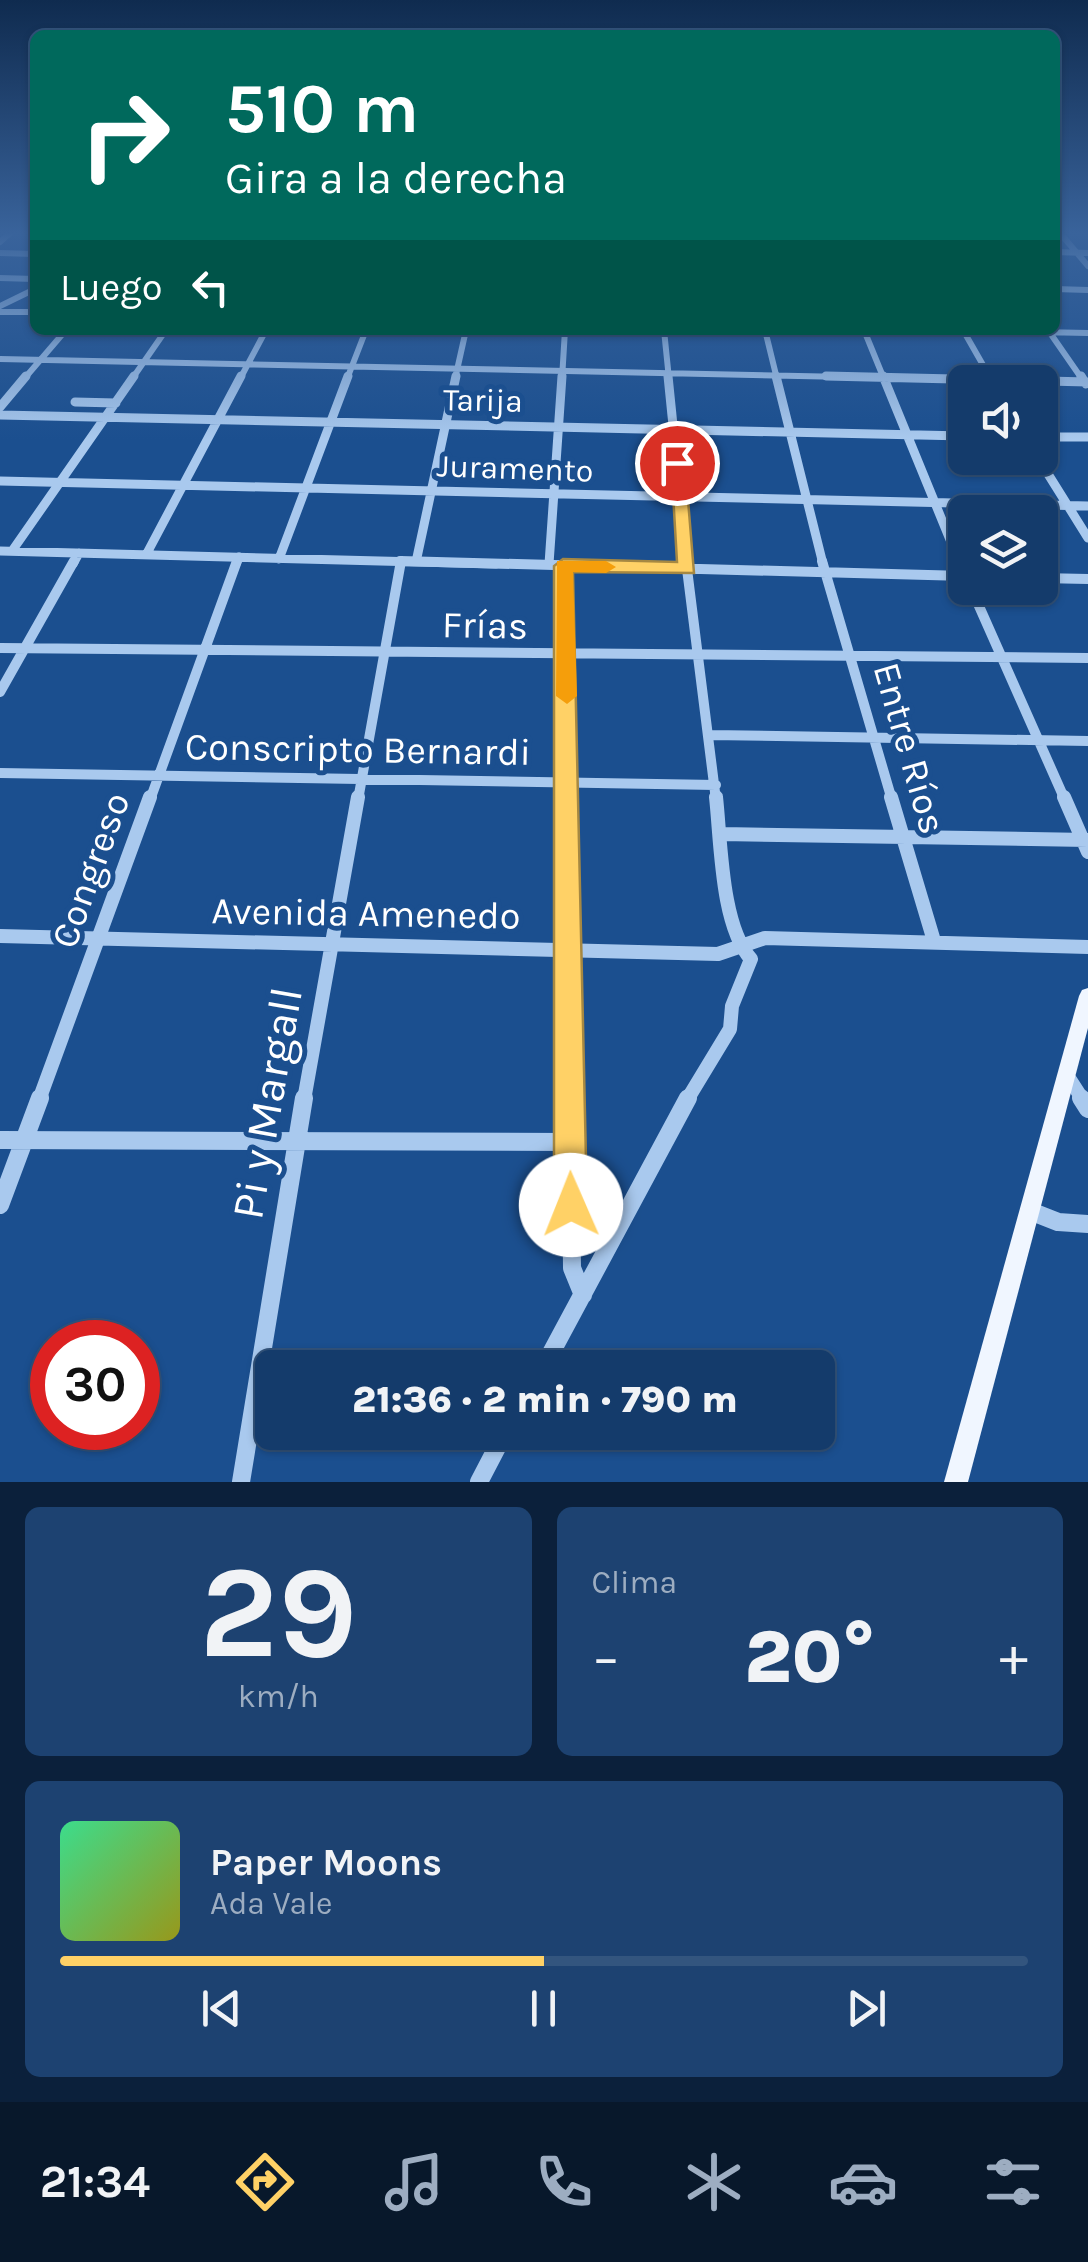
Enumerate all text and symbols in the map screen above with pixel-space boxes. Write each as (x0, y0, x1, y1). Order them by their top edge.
text: 510 m (225, 68, 419, 150)
icon: right (60, 70, 190, 200)
text: Gira a la derecha (225, 152, 567, 204)
icon: left (183, 260, 238, 315)
text: Luego (60, 265, 163, 310)
map controls (948, 365, 1058, 605)
button: sound (948, 365, 1058, 475)
street label: Tarija (443, 381, 523, 420)
pin (635, 421, 720, 506)
icon: arrive (650, 436, 705, 491)
street label: Juramento (436, 447, 594, 490)
button: layers (948, 495, 1058, 605)
street label: Frías (442, 602, 528, 649)
street label: Entre Ríos (864, 657, 955, 839)
street label: Conscripto Bernardi (185, 724, 531, 775)
street label: Congreso (42, 786, 139, 954)
street label: Avenida Amenedo (211, 888, 521, 939)
street label: Pi y Margall (221, 983, 314, 1223)
position arrow (519, 1153, 623, 1257)
speed limit sign: 30 (30, 1320, 160, 1450)
text: 21:36 · 2 min · 790 m (352, 1377, 738, 1422)
text: 29 (199, 1537, 357, 1689)
text: Clima (592, 1564, 677, 1601)
text: 20° (744, 1613, 875, 1701)
text: − (592, 1625, 620, 1689)
text: + (999, 1625, 1028, 1689)
text: km/h (238, 1678, 319, 1715)
text: Paper Moons (210, 1840, 442, 1885)
text: Ada Vale (210, 1885, 333, 1922)
icon: previous (194, 1981, 249, 2036)
icon: pause (516, 1981, 571, 2036)
icon: next (839, 1981, 894, 2036)
icon: directions (230, 2147, 300, 2217)
icon: music (379, 2147, 449, 2217)
icon: phone (529, 2147, 599, 2217)
icon: climate (679, 2147, 749, 2217)
icon: car (828, 2147, 898, 2217)
icon: filters (978, 2147, 1048, 2217)
text: 21:34 (40, 2156, 150, 2208)

